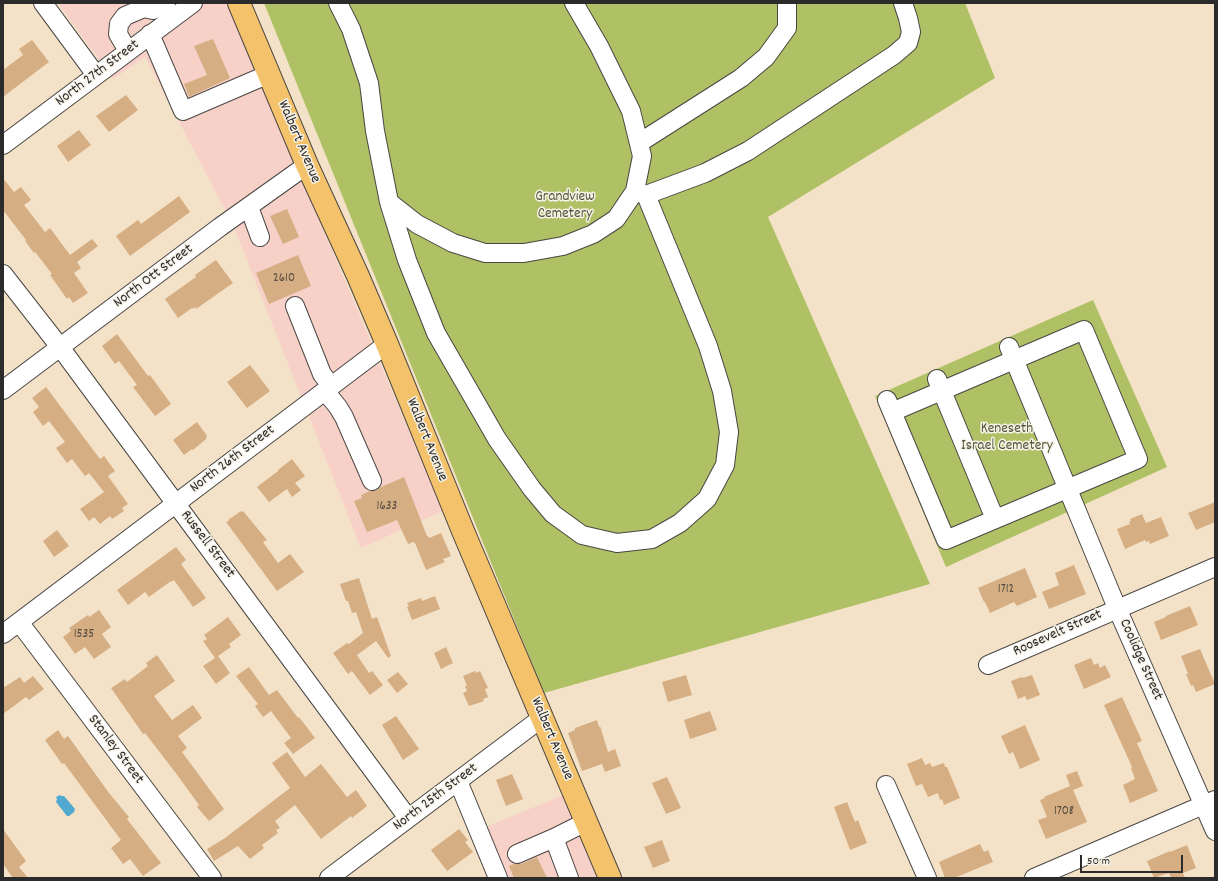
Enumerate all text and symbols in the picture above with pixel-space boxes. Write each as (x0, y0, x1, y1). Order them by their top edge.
street label: North 27th Street (53, 37, 143, 111)
street label: Walbert Avenue (273, 98, 323, 186)
park label: Grandview Cemetery (535, 189, 595, 224)
street label: North Ott Street (111, 241, 197, 313)
house number: 2610 (273, 271, 295, 287)
street label: Walbert Avenue (401, 396, 451, 484)
park label: Keneseth Israel Cemetery (961, 421, 1053, 456)
street label: North 26th Street (187, 422, 279, 498)
house number: 1633 (377, 499, 397, 515)
street label: Russell Street (176, 508, 238, 582)
house number: 1712 (998, 582, 1014, 598)
street label: Roosevelt Street (1011, 606, 1105, 662)
street label: Coolidge Street (1114, 617, 1166, 703)
house number: 1535 (74, 627, 94, 643)
street label: Walbert Avenue (526, 695, 576, 783)
street label: Stanley Street (83, 712, 147, 788)
street label: North 25th Street (390, 760, 482, 836)
house number: 1708 (1054, 804, 1074, 820)
scale bar (1082, 847, 1185, 873)
text: 50 m (1087, 853, 1110, 870)

